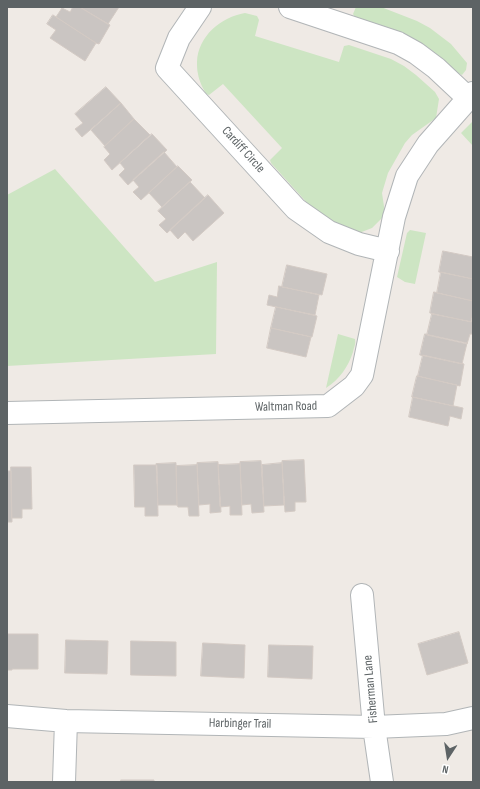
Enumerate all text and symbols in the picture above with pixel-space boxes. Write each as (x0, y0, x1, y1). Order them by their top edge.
street label: Cardiff Circle (218, 124, 268, 176)
street label: Waltman Road (255, 399, 317, 415)
street label: Fisherman Lane (360, 654, 382, 724)
street label: Harbinger Trail (209, 716, 271, 732)
north arrow (428, 737, 468, 777)
text: N (441, 762, 450, 776)

